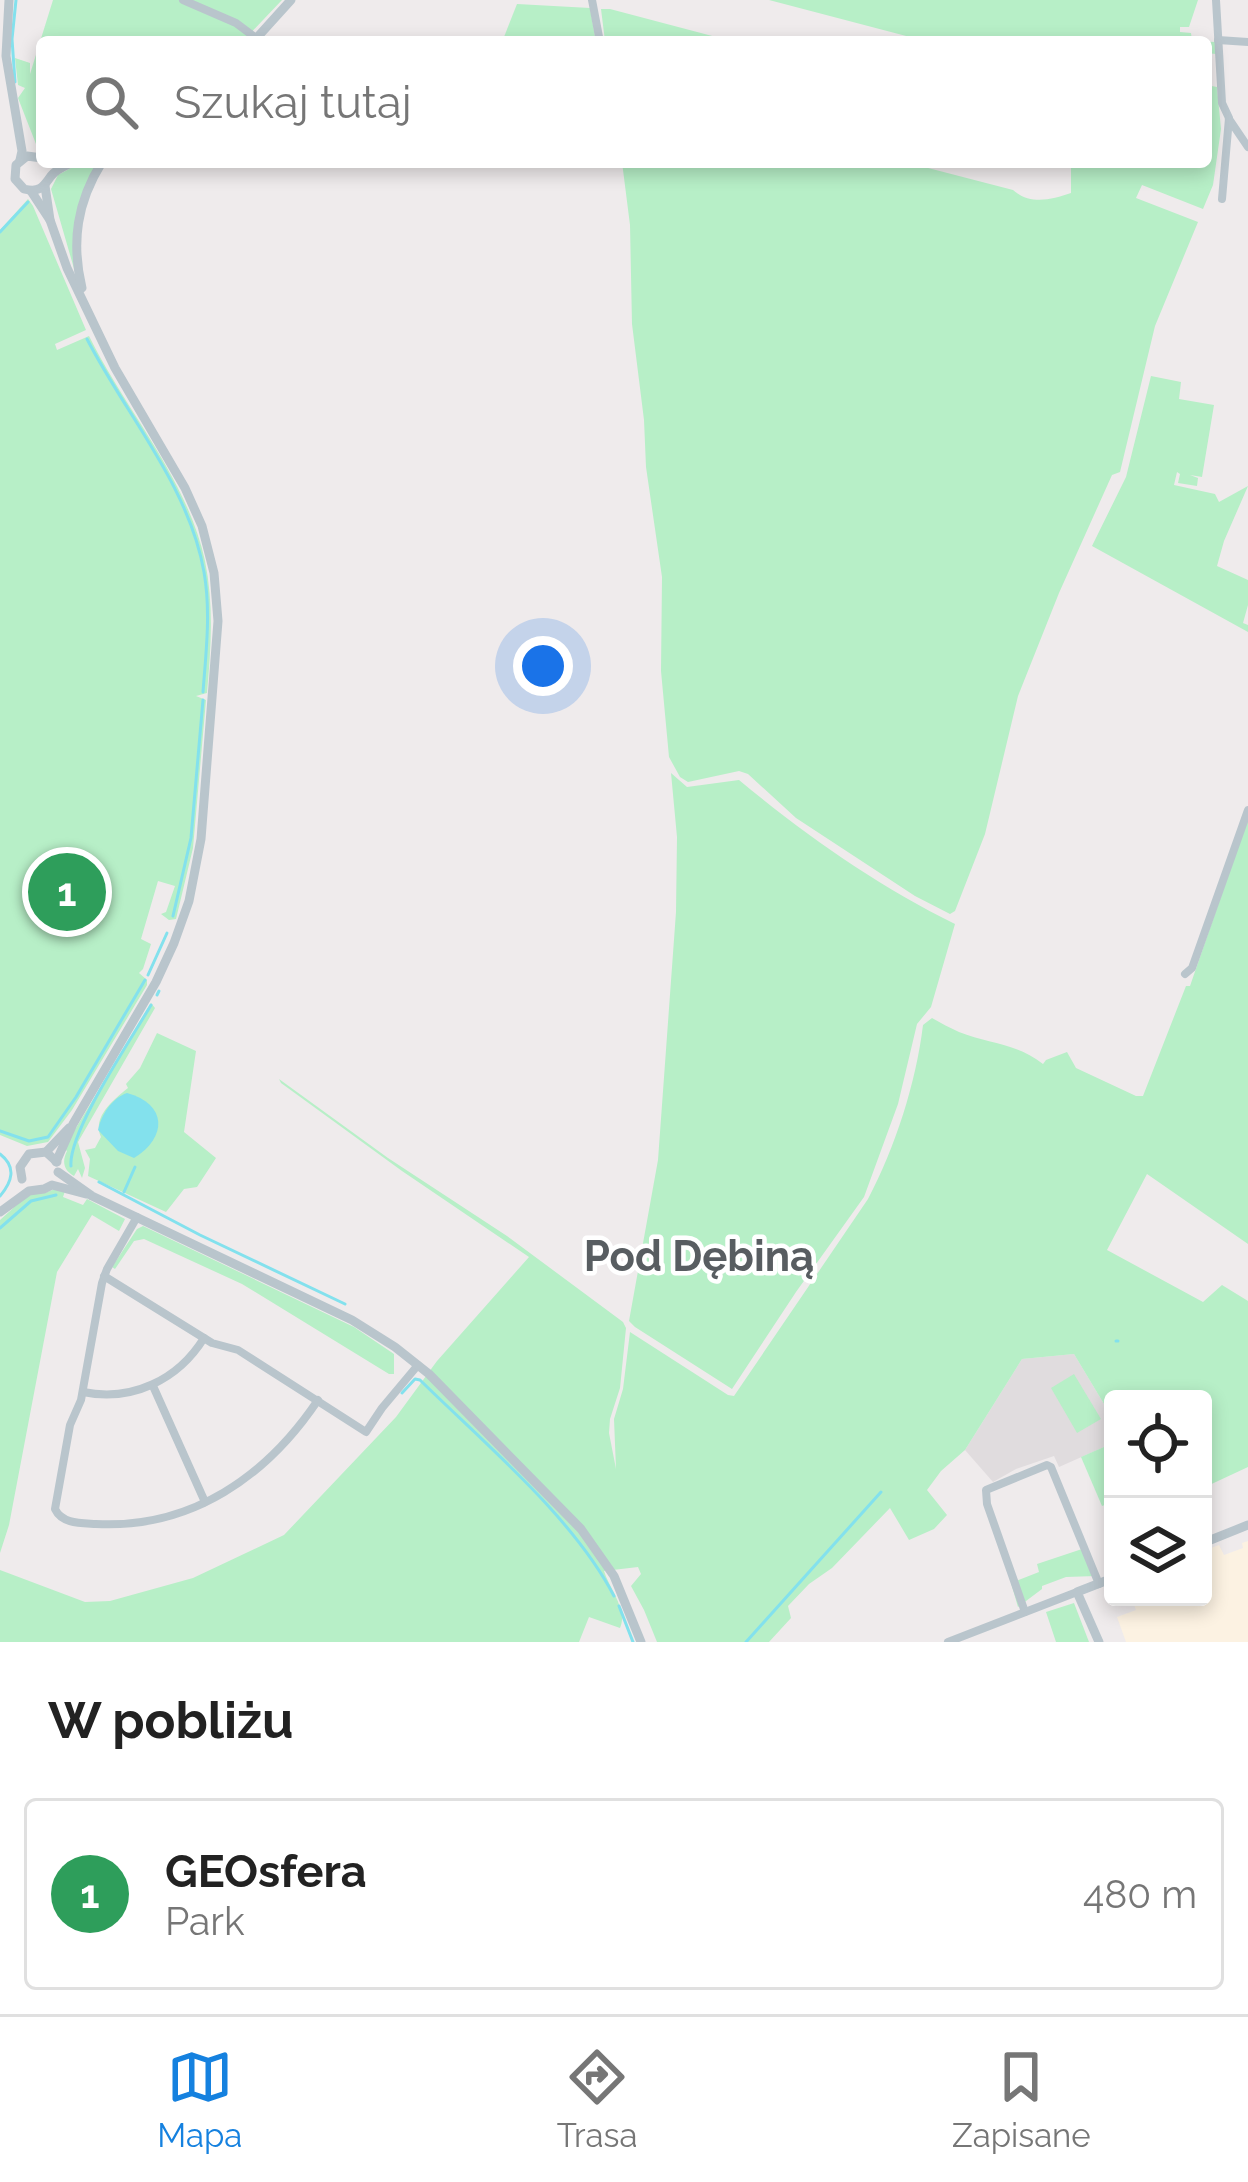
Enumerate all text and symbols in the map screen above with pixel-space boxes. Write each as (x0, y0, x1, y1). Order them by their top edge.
search box (36, 36, 1212, 168)
icon: search (78, 69, 144, 135)
text: Szukaj tutaj (174, 76, 412, 129)
your location (513, 636, 573, 696)
pin: 1 (28, 847, 106, 937)
district label: Pod Dębiną (584, 1232, 814, 1281)
map controls (1104, 1390, 1212, 1606)
button: locate (1104, 1390, 1212, 1498)
button: layers (1104, 1498, 1212, 1606)
text: W pobliżu (48, 1690, 294, 1750)
text: GEOsfera (165, 1845, 367, 1898)
text: 1 (80, 1871, 100, 1917)
text: 480 m (1083, 1871, 1197, 1917)
text: Park (165, 1898, 245, 1944)
tab: Mapa (157, 2044, 242, 2155)
tab: Trasa (557, 2044, 637, 2155)
tab: Zapisane (952, 2044, 1091, 2155)

